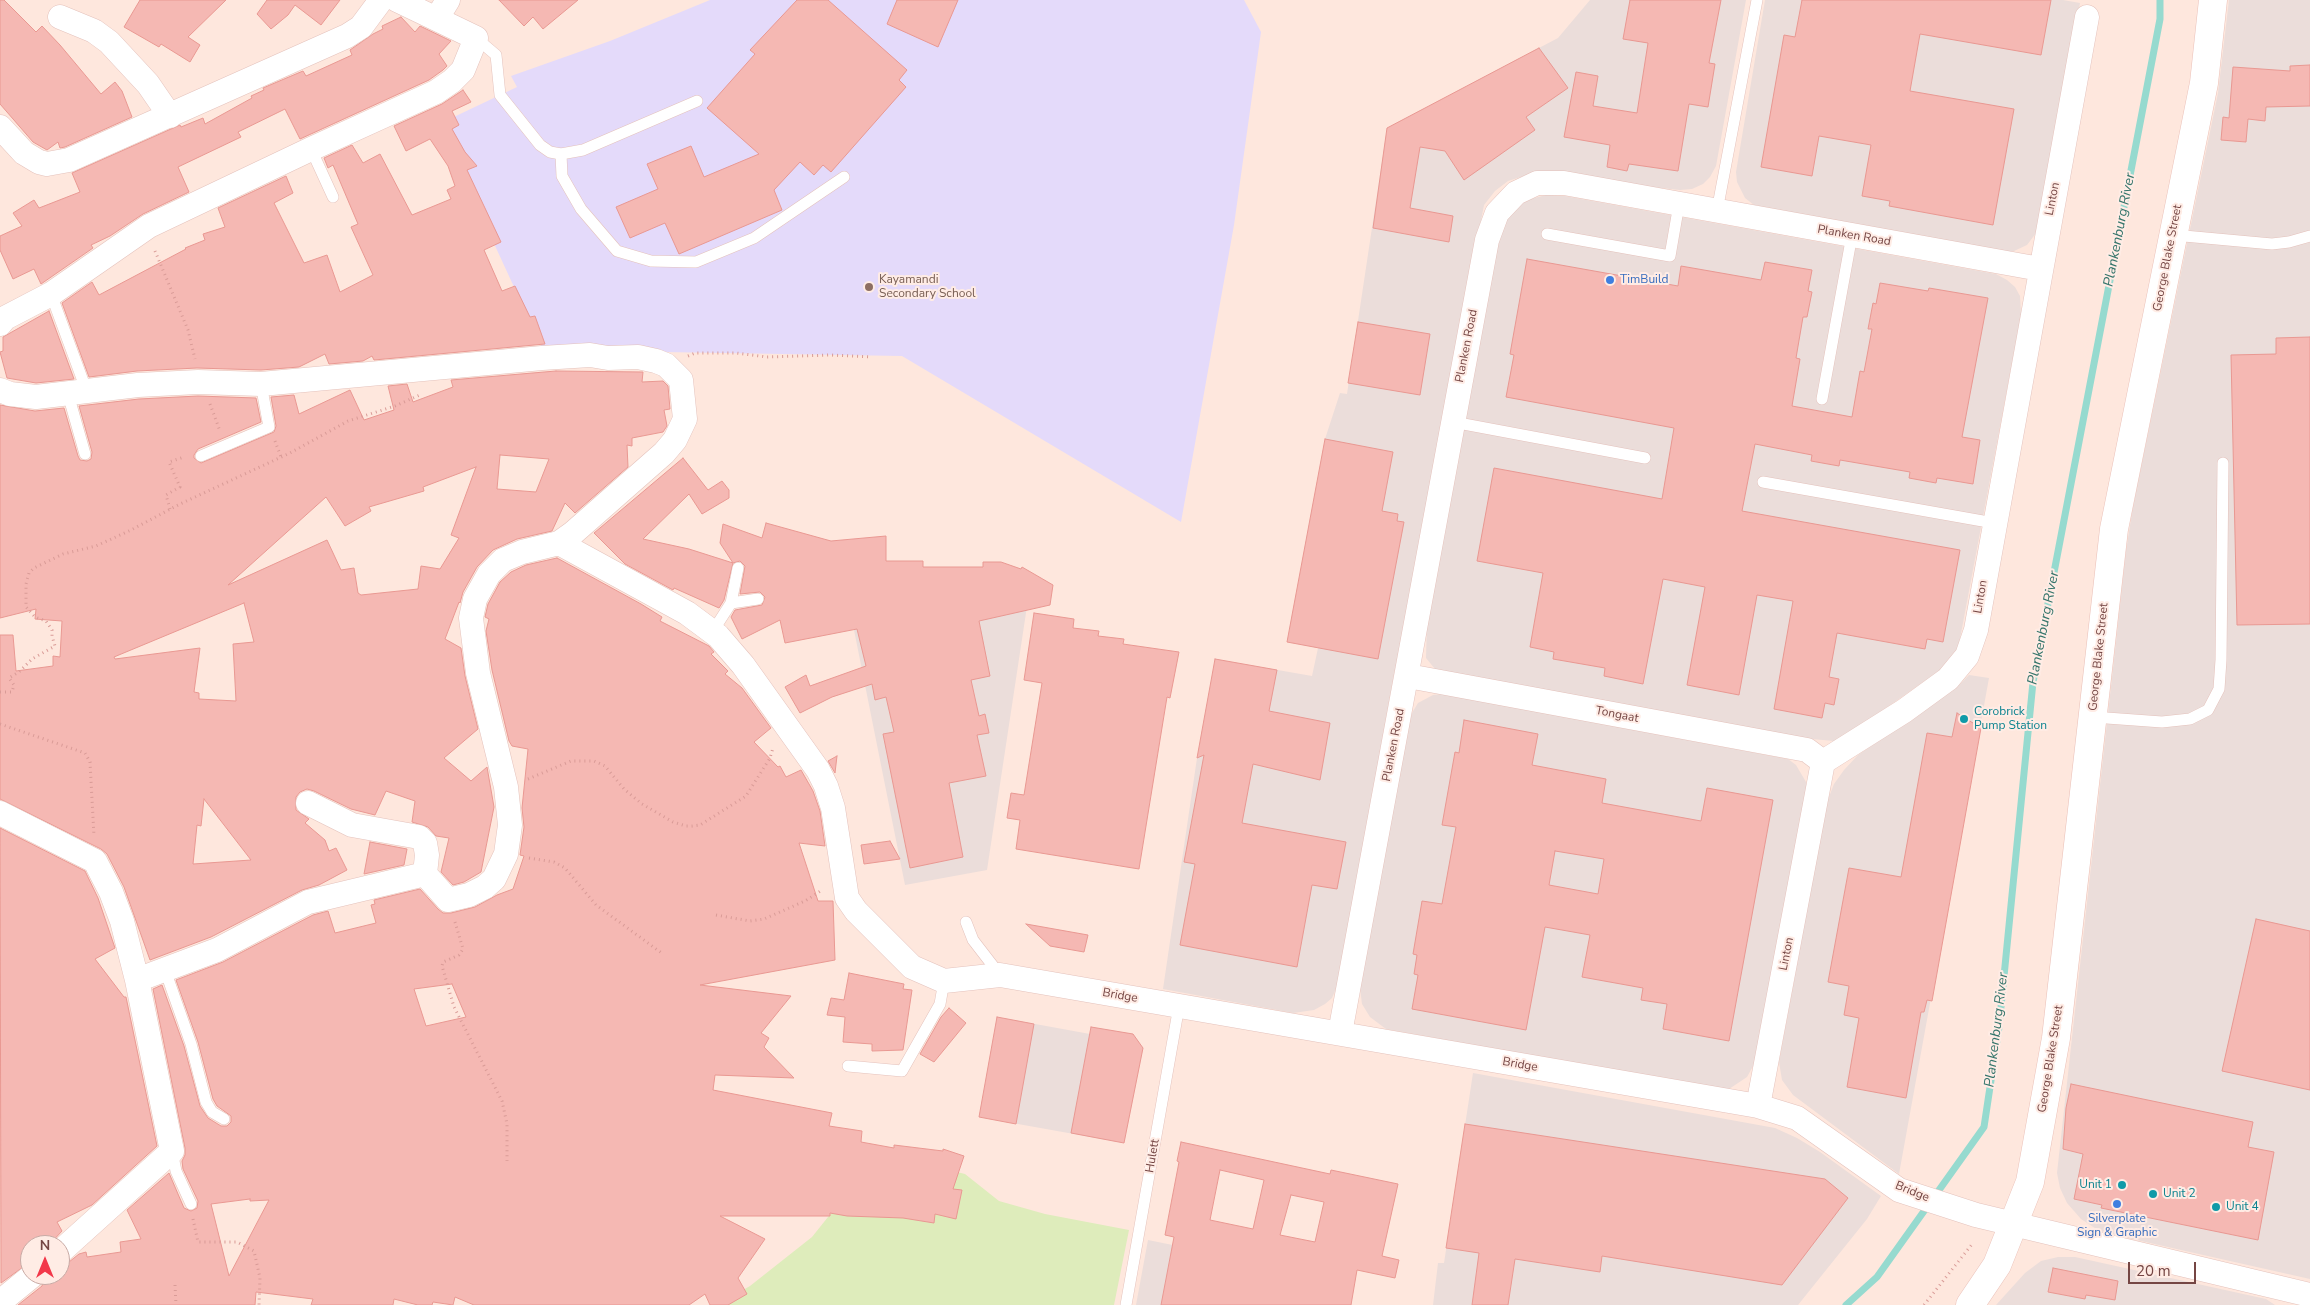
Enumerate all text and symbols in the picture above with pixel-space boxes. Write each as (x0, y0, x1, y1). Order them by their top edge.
water label: Plankenburg River (2101, 172, 2139, 288)
street label: Linton (2043, 181, 2063, 217)
street label: George Blake Street (2151, 203, 2185, 313)
street label: Planken Road (1816, 222, 1892, 250)
place label: Kayamandi Secondary School (879, 273, 976, 301)
place label: TimBuild (1620, 273, 1668, 287)
marker: TimBuild (1604, 274, 1616, 286)
marker: Kayamandi Secondary School (863, 281, 875, 293)
street label: Planken Road (1453, 308, 1481, 384)
water label: Plankenburg River (2025, 570, 2063, 686)
street label: Linton (1971, 579, 1991, 615)
street label: George Blake Street (2086, 602, 2112, 712)
street label: Tongaat (1594, 704, 1640, 726)
place label: Corobrick Pump Station (1974, 705, 2047, 733)
street label: Planken Road (1380, 707, 1408, 783)
marker: Corobrick Pump Station (1958, 713, 1970, 725)
street label: Linton (1777, 936, 1797, 972)
water label: Plankenburg River (1982, 972, 2012, 1088)
street label: Bridge (1101, 986, 1139, 1006)
street label: George Blake Street (2035, 1004, 2067, 1114)
street label: Bridge (1501, 1055, 1539, 1075)
street label: Hulett (1143, 1138, 1163, 1174)
place label: Unit 1 (2079, 1178, 2112, 1192)
street label: Bridge (1893, 1179, 1931, 1205)
marker: Unit 1 (2116, 1179, 2128, 1191)
place label: Unit 2 (2163, 1187, 2196, 1201)
marker: Unit 2 (2147, 1188, 2159, 1200)
marker: Silverplate Sign & Graphic (2111, 1198, 2123, 1210)
place label: Unit 4 (2226, 1200, 2259, 1214)
marker: Unit 4 (2210, 1201, 2222, 1213)
place label: Silverplate Sign & Graphic (2077, 1212, 2157, 1240)
north arrow (20, 1235, 70, 1285)
text: N (40, 1236, 50, 1255)
scale bar (2130, 1252, 2198, 1284)
text: 20 m (2136, 1261, 2171, 1281)

